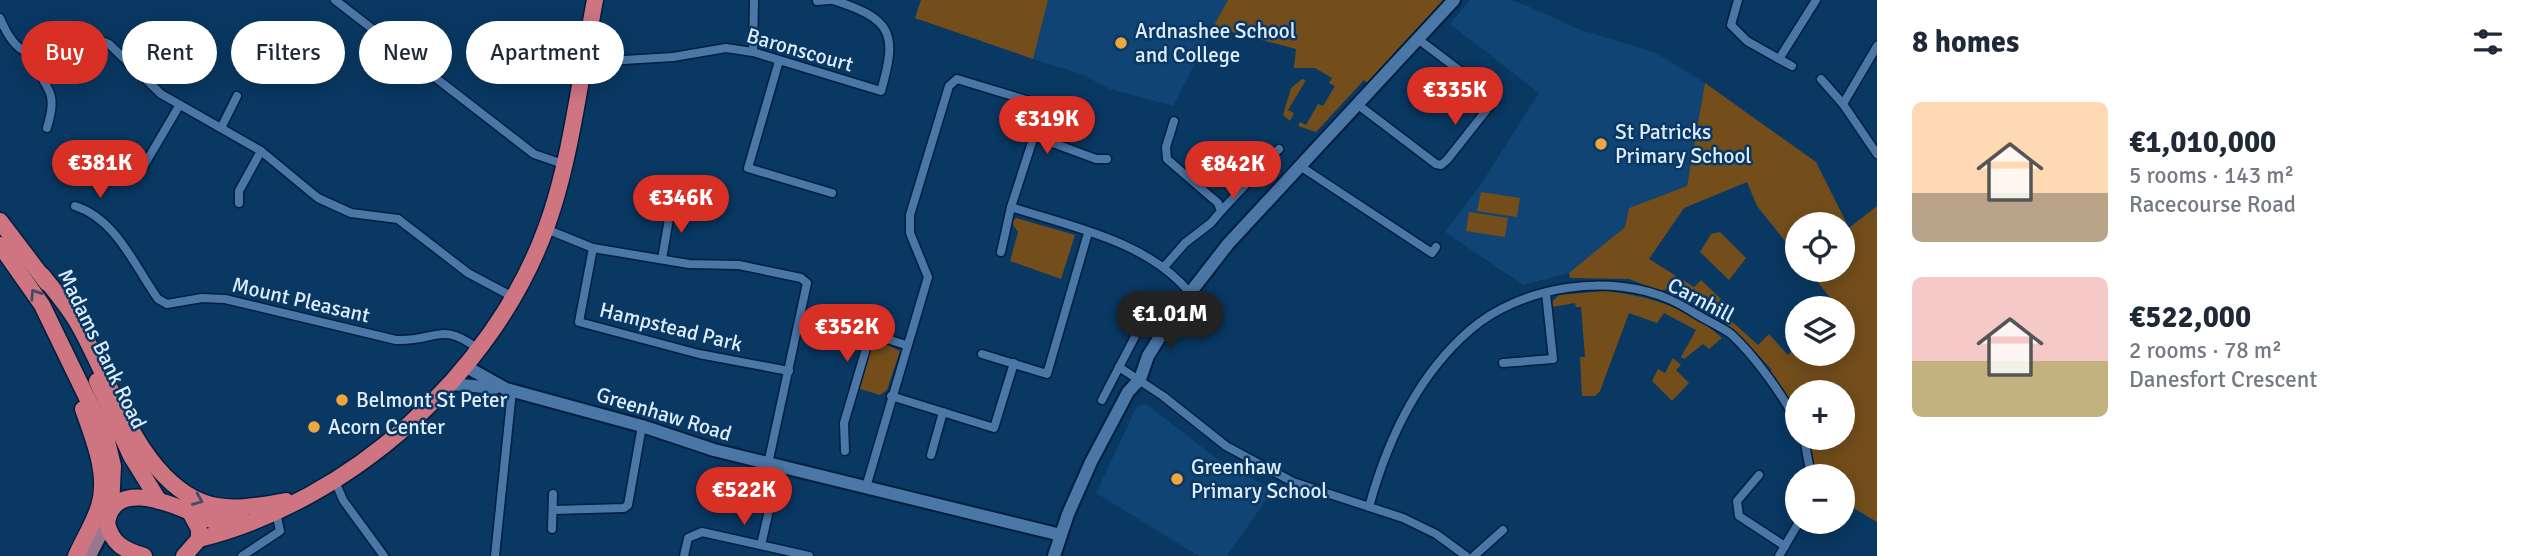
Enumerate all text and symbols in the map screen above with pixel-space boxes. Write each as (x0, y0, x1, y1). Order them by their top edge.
place label: Ardnashee School and College (1135, 18, 1296, 68)
chip: Buy (21, 21, 108, 84)
chip: Rent (122, 21, 217, 84)
chip: Filters (231, 21, 345, 84)
chip: New (359, 21, 452, 84)
chip: Apartment (466, 21, 624, 84)
street label: Baronscourt (744, 22, 856, 78)
icon: filters (2469, 23, 2507, 61)
text: 8 homes (1912, 24, 2019, 61)
marker: Ardnashee School and College (1113, 35, 1129, 51)
pin: €335K (1406, 68, 1504, 127)
text: €335K (1423, 75, 1487, 104)
pin: €319K (998, 96, 1096, 156)
text: €319K (1015, 104, 1079, 133)
place label: St Patricks Primary School (1615, 119, 1751, 169)
text: €1,010,000 (2129, 124, 2276, 161)
icon: home (1968, 130, 2052, 214)
marker: St Patricks Primary School (1593, 136, 1609, 152)
pin: €381K (51, 140, 149, 200)
pin: €842K (1184, 142, 1282, 201)
text: €381K (68, 148, 132, 177)
text: €842K (1201, 149, 1265, 178)
text: 5 rooms · 143 m² (2129, 161, 2294, 190)
pin: €346K (632, 176, 730, 235)
text: €346K (649, 183, 713, 212)
text: Racecourse Road (2129, 190, 2296, 219)
map controls (1785, 212, 1855, 534)
button: locate (1785, 212, 1855, 282)
street label: Madams Bank Road (52, 265, 152, 433)
street label: Mount Pleasant (230, 272, 372, 328)
street label: Carnhill (1663, 272, 1739, 328)
one-way arrow (30, 289, 43, 302)
pin: €1.01M (1113, 292, 1227, 351)
button: layers (1785, 296, 1855, 366)
street label: Hampstead Park (597, 297, 746, 357)
text: €1.01M (1132, 299, 1208, 328)
text: €522,000 (2129, 299, 2251, 336)
pin: €352K (798, 304, 896, 364)
icon: home (1968, 305, 2052, 389)
text: €352K (815, 312, 879, 341)
text: 2 rooms · 78 m² (2129, 336, 2282, 365)
text: Danesfort Crescent (2129, 365, 2317, 394)
button: + (1785, 380, 1855, 450)
street label: Greenhaw Road (593, 381, 735, 447)
place label: Belmont St Peter (356, 387, 508, 413)
marker: Belmont St Peter (334, 392, 350, 408)
place label: Acorn Center (328, 414, 445, 440)
marker: Acorn Center (306, 419, 322, 435)
place label: Greenhaw Primary School (1191, 454, 1327, 504)
button: − (1785, 464, 1855, 534)
pin: €522K (695, 468, 793, 527)
marker: Greenhaw Primary School (1169, 471, 1185, 487)
text: €522K (712, 475, 776, 504)
one-way arrow (191, 491, 203, 505)

